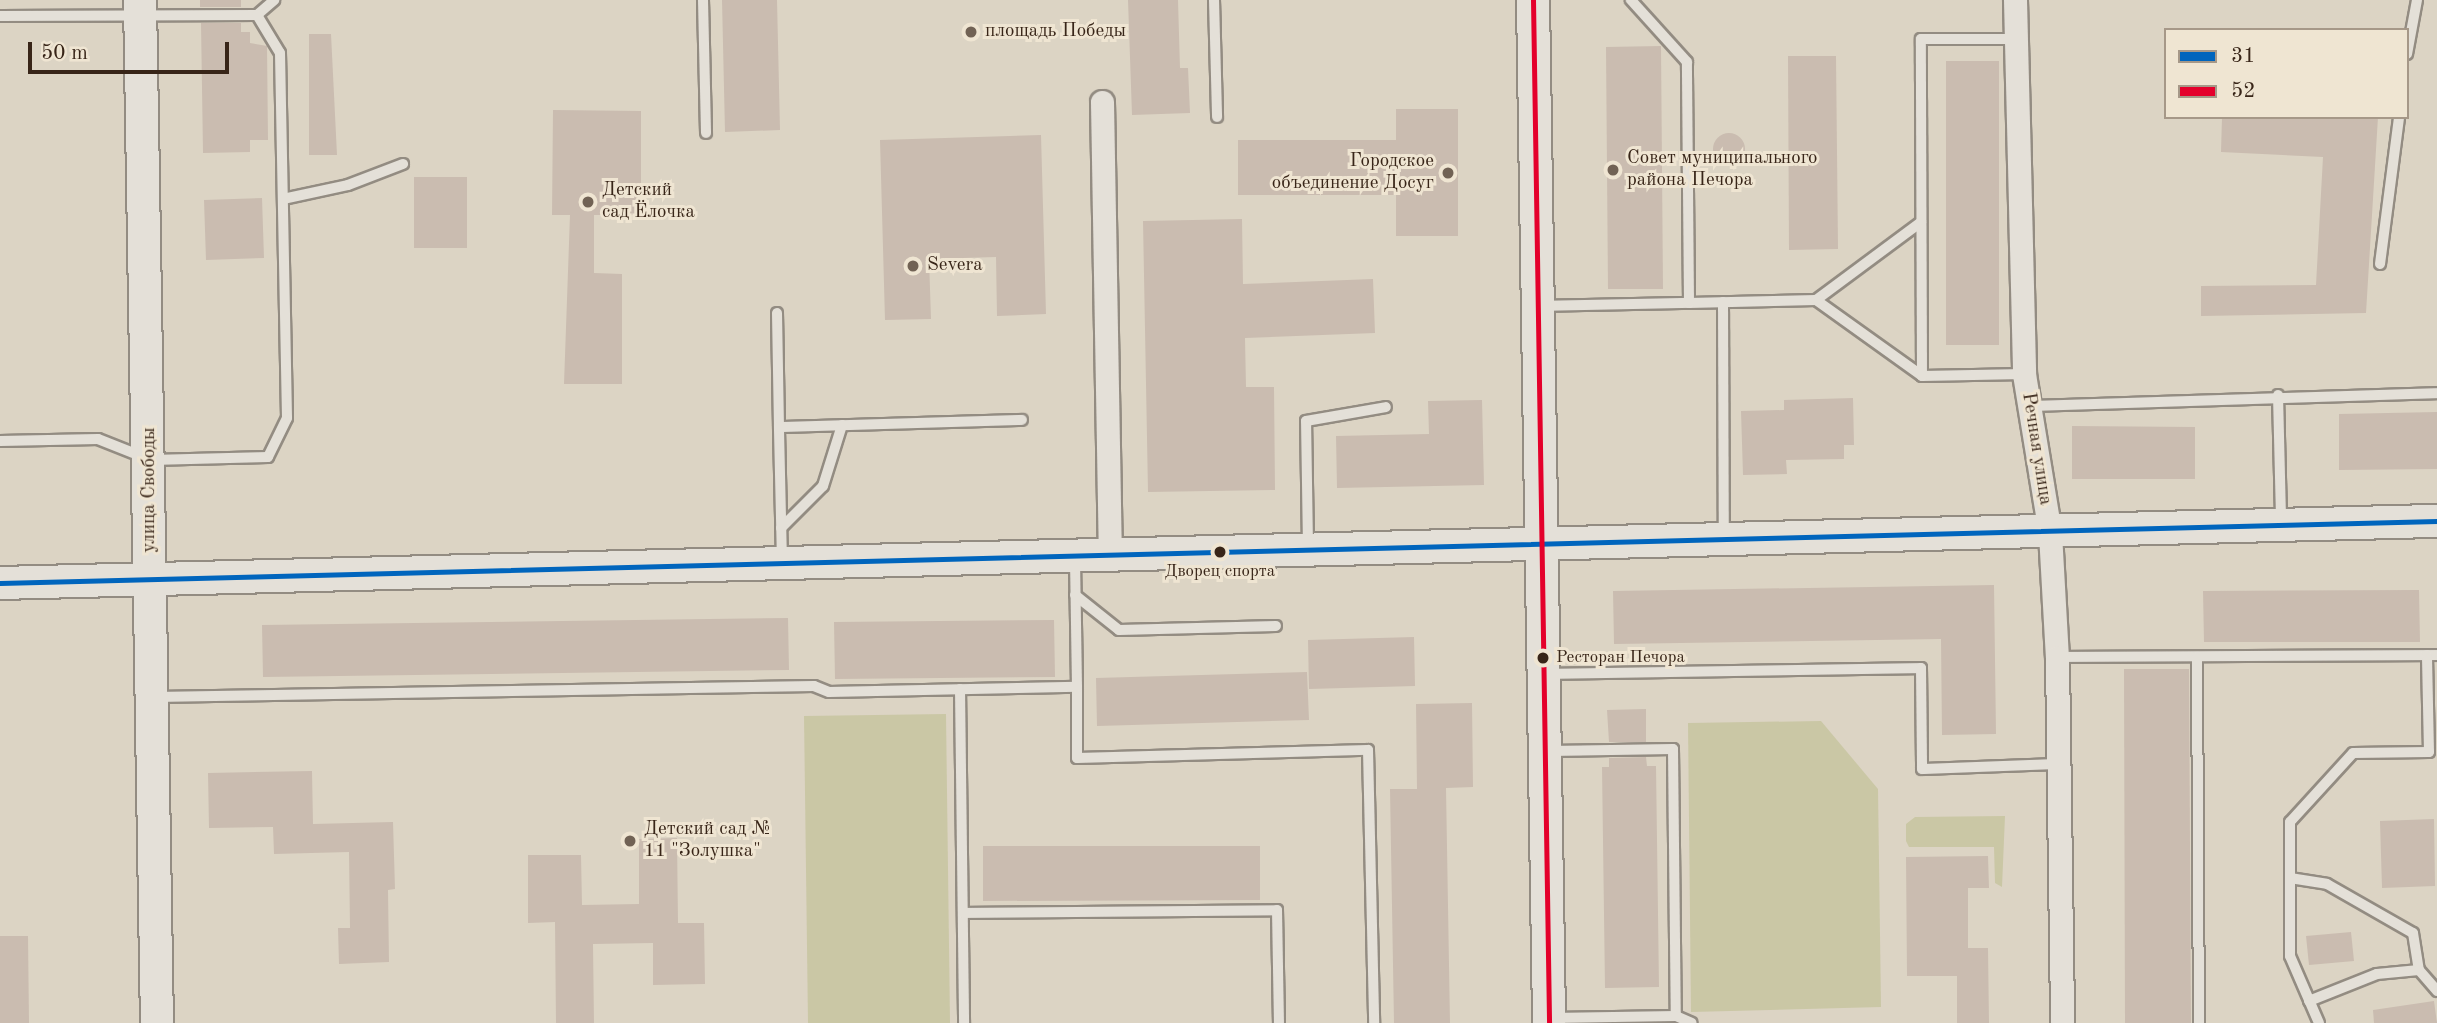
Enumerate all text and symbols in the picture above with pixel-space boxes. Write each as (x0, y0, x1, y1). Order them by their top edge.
place label: площадь Победы (985, 21, 1126, 43)
marker: площадь Победы (963, 24, 979, 40)
scale bar (32, 28, 233, 72)
legend (2164, 28, 2409, 119)
text: 50 m (41, 43, 88, 64)
text: 31 (2231, 46, 2255, 67)
text: 52 (2231, 81, 2255, 102)
place label: Совет муниципального района Печора (1627, 148, 1817, 192)
place label: Городское объединение Досуг (1272, 151, 1434, 195)
marker: Совет муниципального района Печора (1605, 162, 1621, 178)
marker: Городское объединение Досуг (1440, 165, 1456, 181)
place label: Детский сад Ёлочка (602, 180, 695, 224)
marker: Детский сад Ёлочка (580, 194, 596, 210)
place label: Severa (927, 255, 983, 277)
marker: Severa (905, 258, 921, 274)
street label: Речная улица (2016, 391, 2056, 507)
street label: улица Свободы (139, 427, 161, 553)
marker: Дворец спорта (1213, 545, 1227, 559)
place label: Дворец спорта (1165, 562, 1275, 582)
place label: Ресторан Печора (1556, 648, 1685, 668)
marker: Ресторан Печора (1536, 651, 1550, 665)
place label: Детский сад № 11 "Золушка" (644, 819, 772, 863)
marker: Детский сад № 11 "Золушка" (622, 833, 638, 849)

